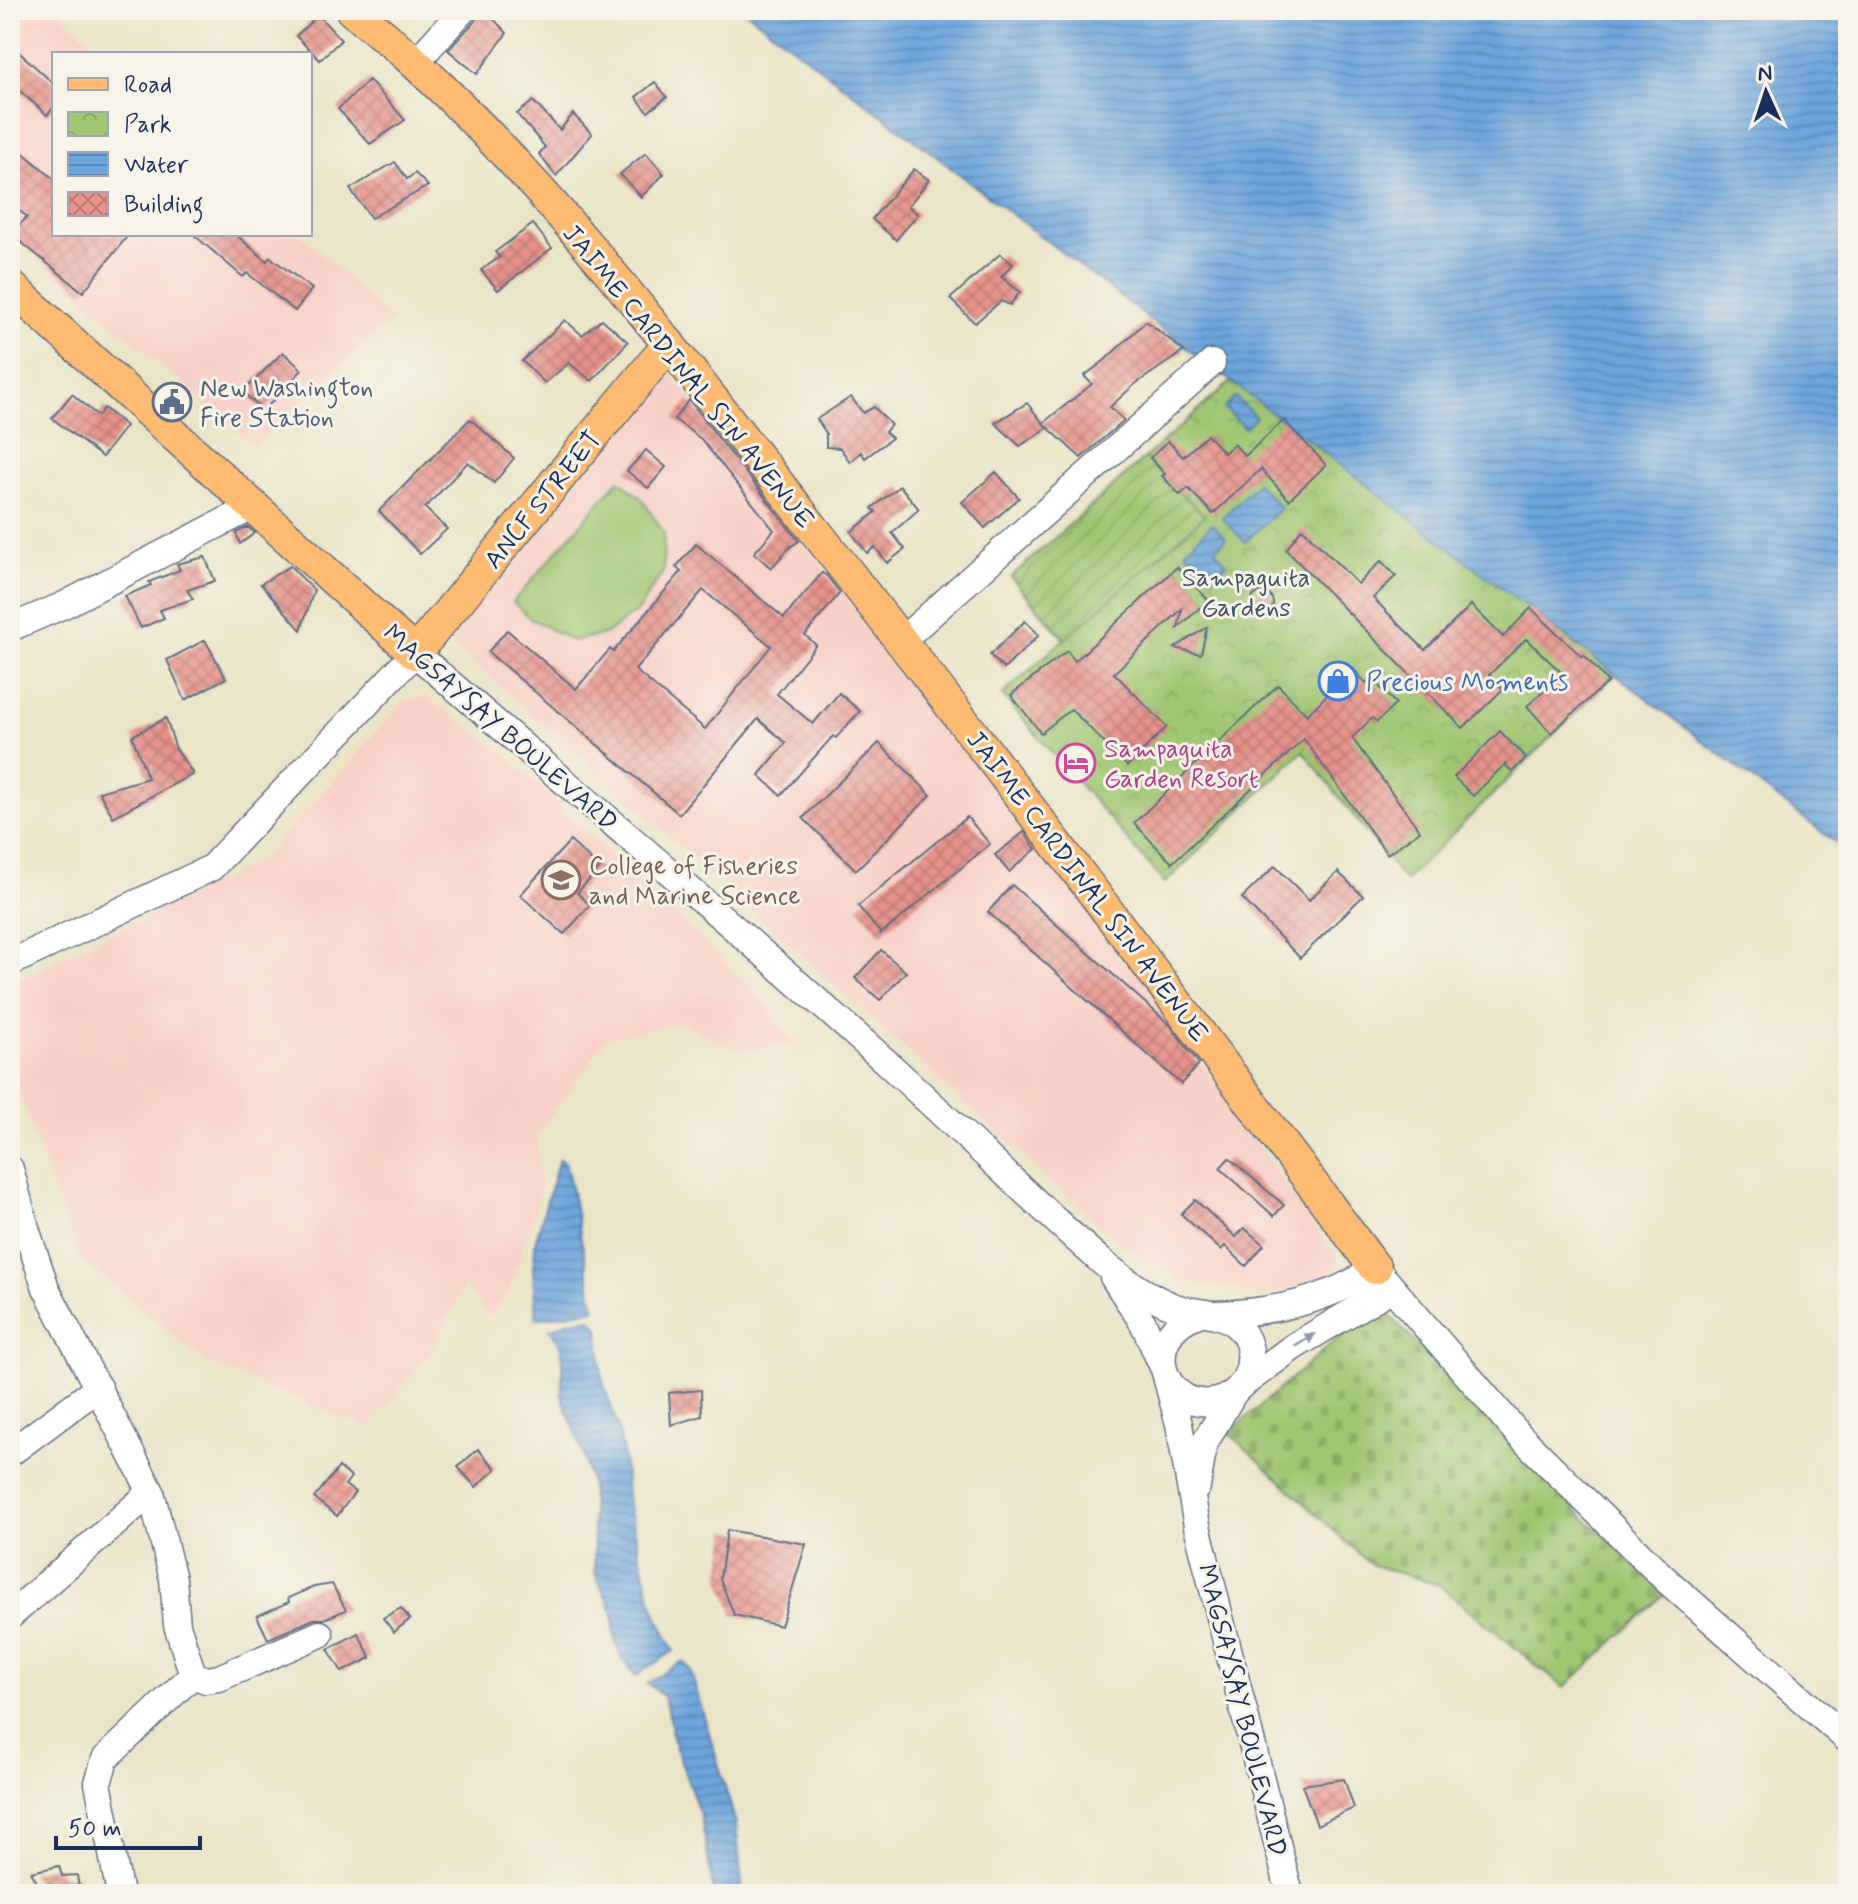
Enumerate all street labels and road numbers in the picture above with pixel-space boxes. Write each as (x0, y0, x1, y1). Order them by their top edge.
street label: JAIME CARDINAL SIN AVENUE (554, 218, 821, 537)
street label: ANCF STREET (477, 424, 610, 577)
street label: MAGSAYSAY BOULEVARD (375, 617, 624, 840)
street label: JAIME CARDINAL SIN AVENUE (958, 724, 1215, 1050)
street label: MAGSAYSAY BOULEVARD (1188, 1561, 1294, 1860)

